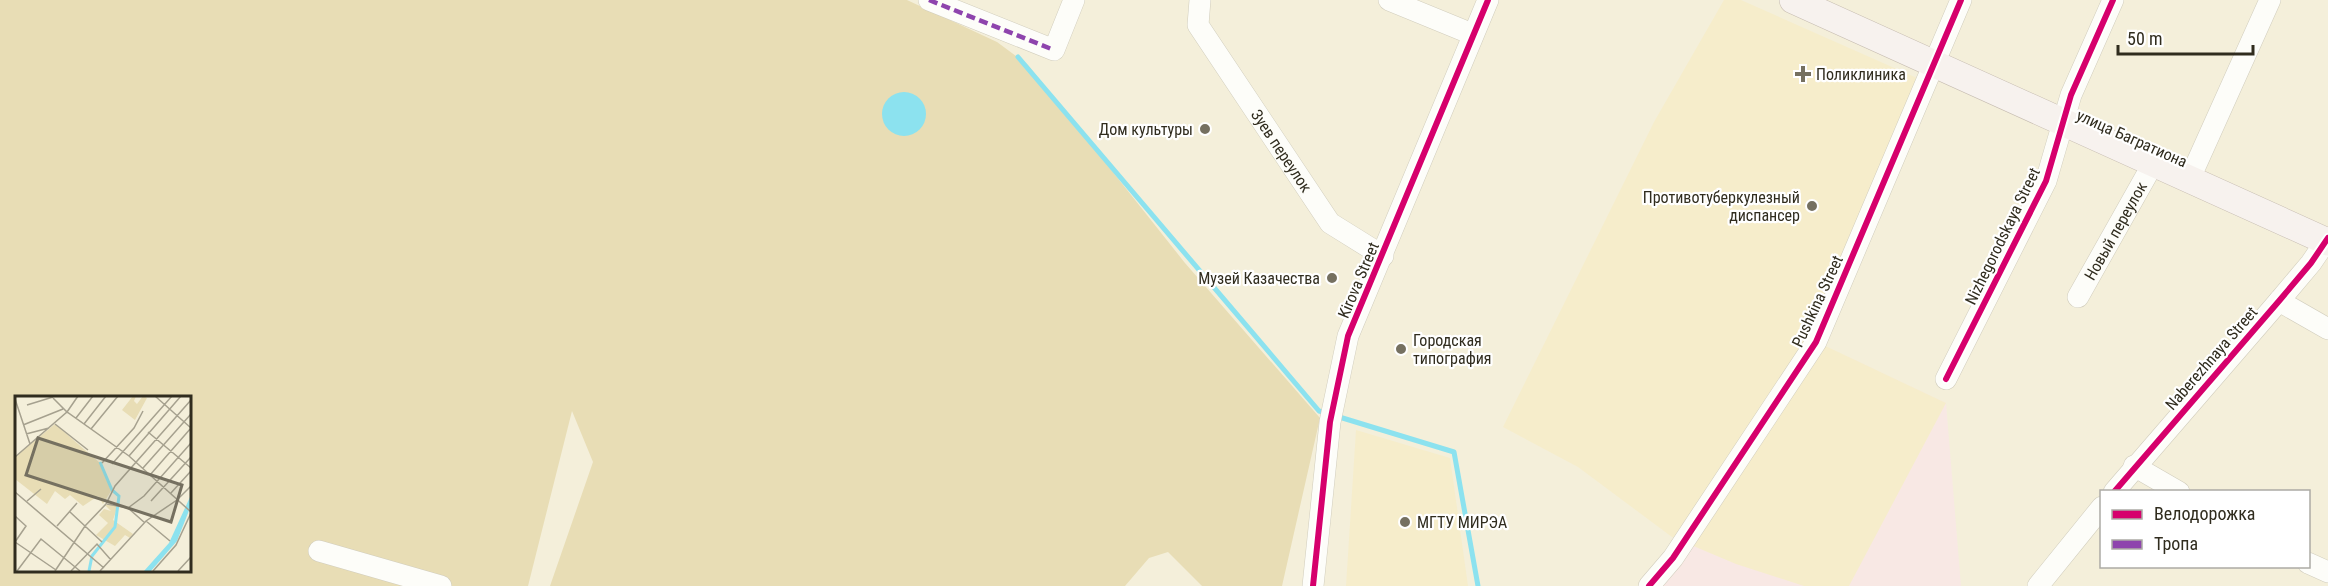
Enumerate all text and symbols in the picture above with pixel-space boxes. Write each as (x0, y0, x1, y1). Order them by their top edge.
scale bar (2118, 18, 2253, 56)
text: 50 m (2127, 28, 2162, 49)
marker: Поликлиника (1794, 65, 1812, 83)
place label: Поликлиника (1816, 65, 1906, 84)
street label: Зуев переулок (1247, 106, 1316, 196)
street label: улица Багратиона (2074, 106, 2190, 171)
place label: Дом культуры (1099, 120, 1193, 139)
marker: Дом культуры (1198, 122, 1212, 136)
street label: Nizhegorodskaya Street (1961, 164, 2044, 308)
street label: Новый переулок (2080, 178, 2151, 284)
place label: Противотуберкулезный диспансер (1643, 188, 1800, 225)
marker: Противотуберкулезный диспансер (1805, 199, 1819, 213)
street label: Kirova Street (1334, 239, 1383, 321)
street label: Pushkina Street (1788, 252, 1847, 350)
place label: Музей Казачества (1198, 269, 1320, 288)
marker: Музей Казачества (1325, 271, 1339, 285)
street label: Naberezhnaya Street (2161, 303, 2262, 414)
place label: Городская типография (1413, 331, 1492, 368)
marker: Городская типография (1394, 342, 1408, 356)
inset map (15, 396, 190, 571)
legend (2100, 490, 2310, 568)
text: Велодорожка (2154, 503, 2255, 524)
place label: МГТУ МИРЭА (1417, 513, 1507, 532)
marker: МГТУ МИРЭА (1398, 515, 1412, 529)
text: Тропа (2154, 533, 2198, 554)

